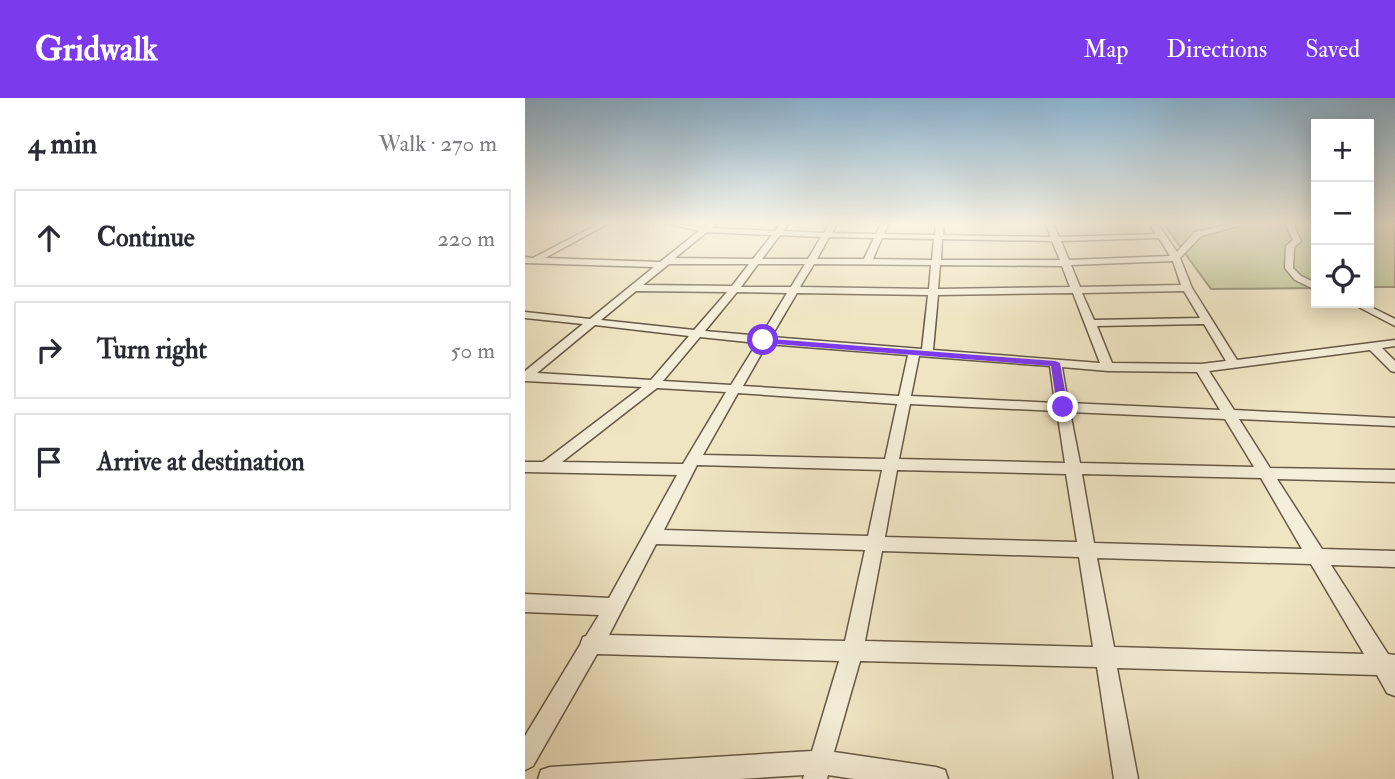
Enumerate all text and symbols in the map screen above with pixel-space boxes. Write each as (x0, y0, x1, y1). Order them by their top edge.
text: Gridwalk (35, 29, 158, 70)
text: Map (1083, 34, 1128, 65)
text: Directions (1166, 34, 1267, 65)
text: Saved (1305, 34, 1360, 65)
map controls (1311, 119, 1374, 308)
button: + (1311, 119, 1374, 182)
text: 4 min (28, 125, 97, 162)
text: Walk · 270 m (378, 129, 497, 158)
button: − (1311, 182, 1374, 245)
icon: ahead (30, 219, 68, 257)
text: Continue (97, 222, 195, 254)
text: 220 m (437, 224, 495, 253)
button: locate (1311, 245, 1374, 308)
route start (747, 324, 778, 355)
icon: right (30, 331, 68, 369)
text: Turn right (97, 334, 207, 366)
text: 50 m (451, 336, 495, 365)
route end (1047, 391, 1078, 422)
icon: arrive (30, 443, 68, 481)
text: Arrive at destination (97, 446, 305, 478)

